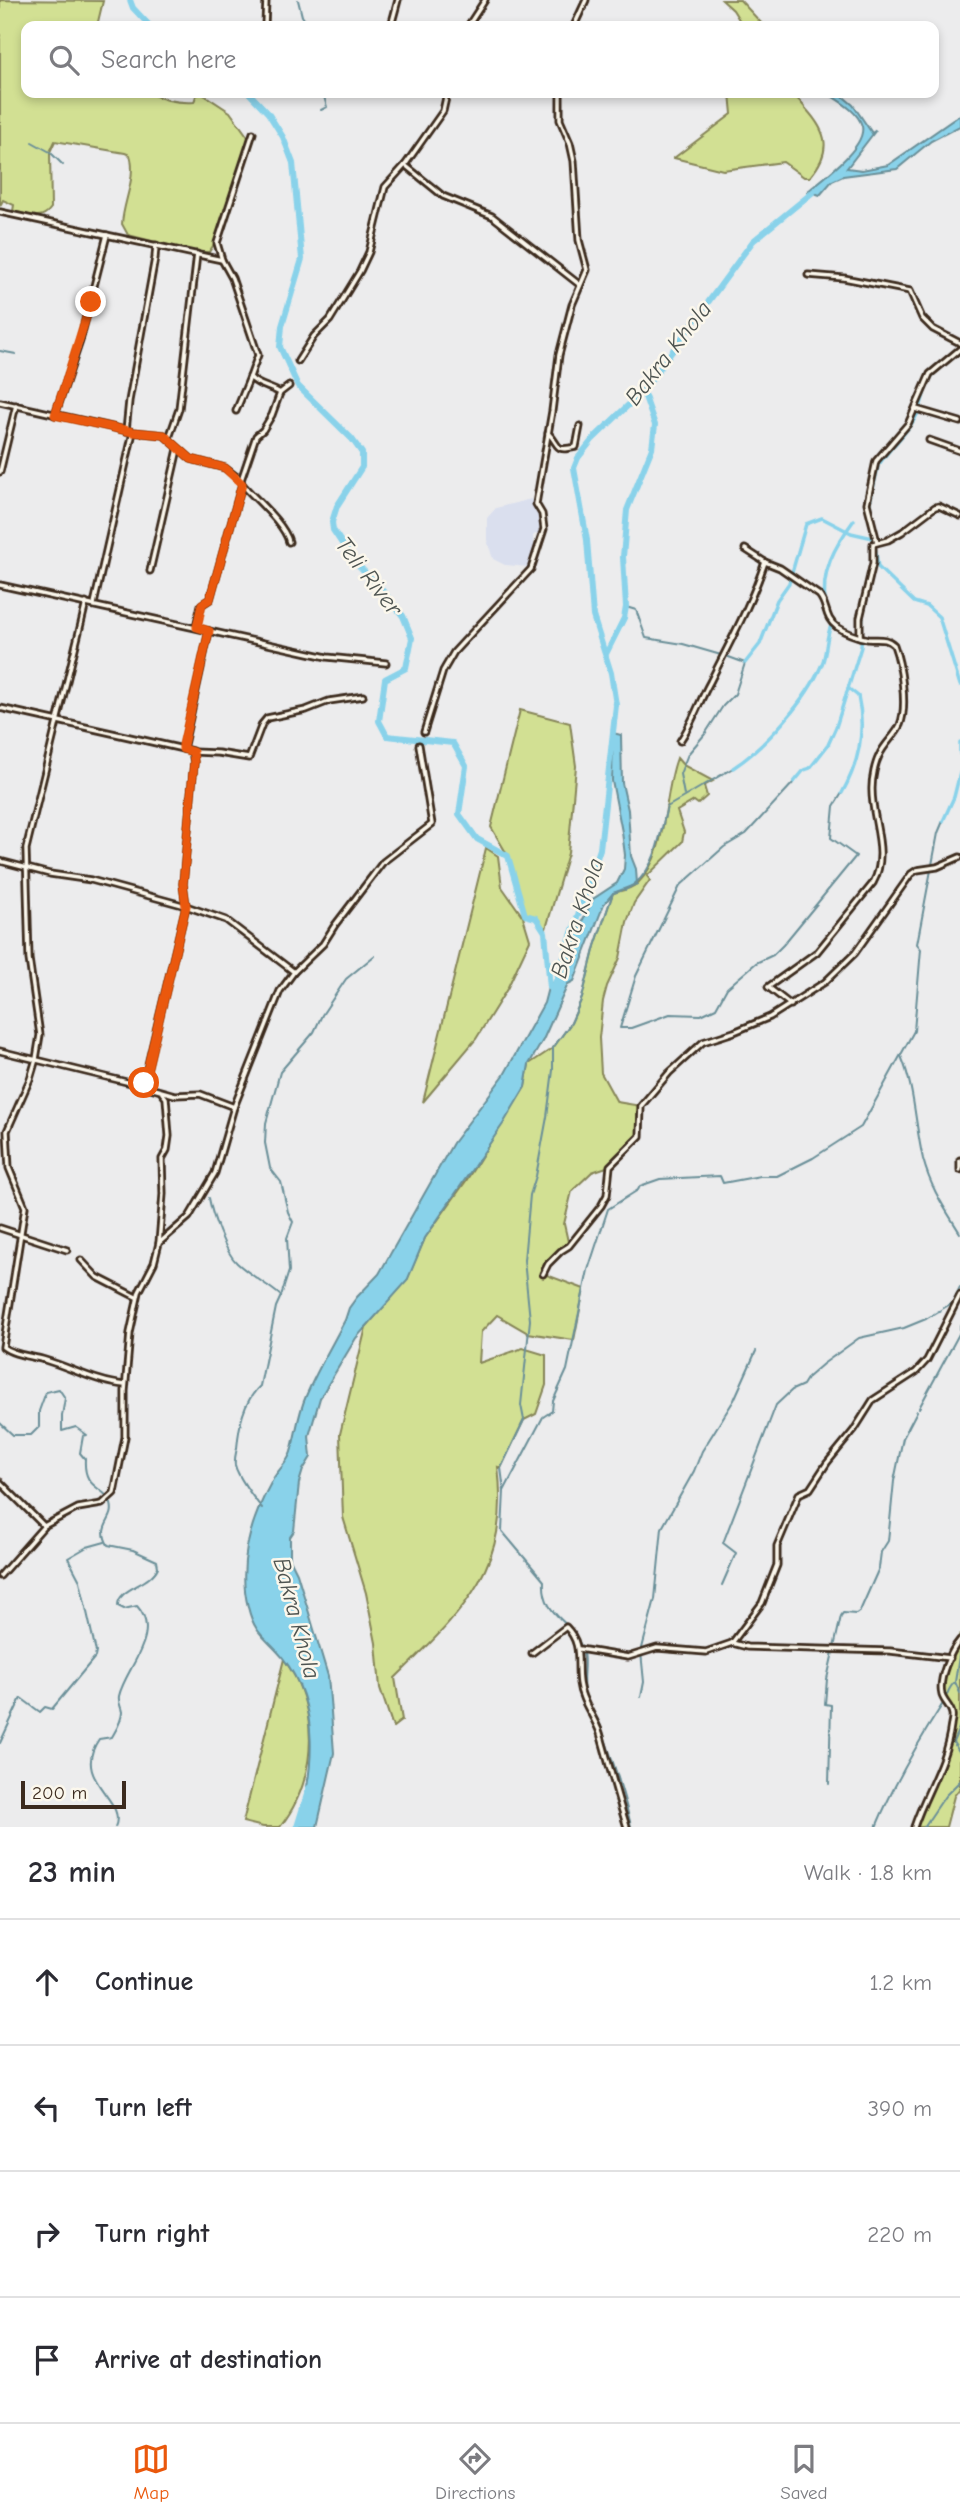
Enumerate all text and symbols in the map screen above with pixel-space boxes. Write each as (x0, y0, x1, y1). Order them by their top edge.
search box (21, 21, 939, 98)
icon: search (45, 41, 83, 79)
text: Search here (101, 45, 236, 75)
route end (75, 286, 106, 317)
water label: Bakra Khola (619, 295, 717, 411)
water label: Teli River (329, 531, 409, 622)
water label: Bakra Khola (544, 854, 610, 982)
route start (128, 1067, 159, 1098)
water label: Bakra Khola (267, 1554, 327, 1682)
scale bar (21, 1778, 126, 1810)
text: 200 m (32, 1782, 87, 1804)
text: 23 min (28, 1855, 116, 1890)
text: Walk · 1.8 km (804, 1859, 932, 1886)
icon: ahead (28, 1963, 66, 2001)
text: Continue (95, 1967, 193, 1997)
text: 1.2 km (870, 1969, 932, 1996)
icon: left (28, 2089, 66, 2127)
text: Turn left (95, 2093, 192, 2123)
text: 390 m (867, 2095, 932, 2122)
icon: right (28, 2215, 66, 2253)
text: Turn right (95, 2219, 209, 2249)
text: 220 m (867, 2221, 932, 2248)
icon: arrive (28, 2341, 66, 2379)
text: Arrive at destination (95, 2345, 322, 2375)
tab: Map (132, 2440, 170, 2504)
tab: Directions (435, 2440, 515, 2504)
tab: Saved (780, 2440, 828, 2504)

